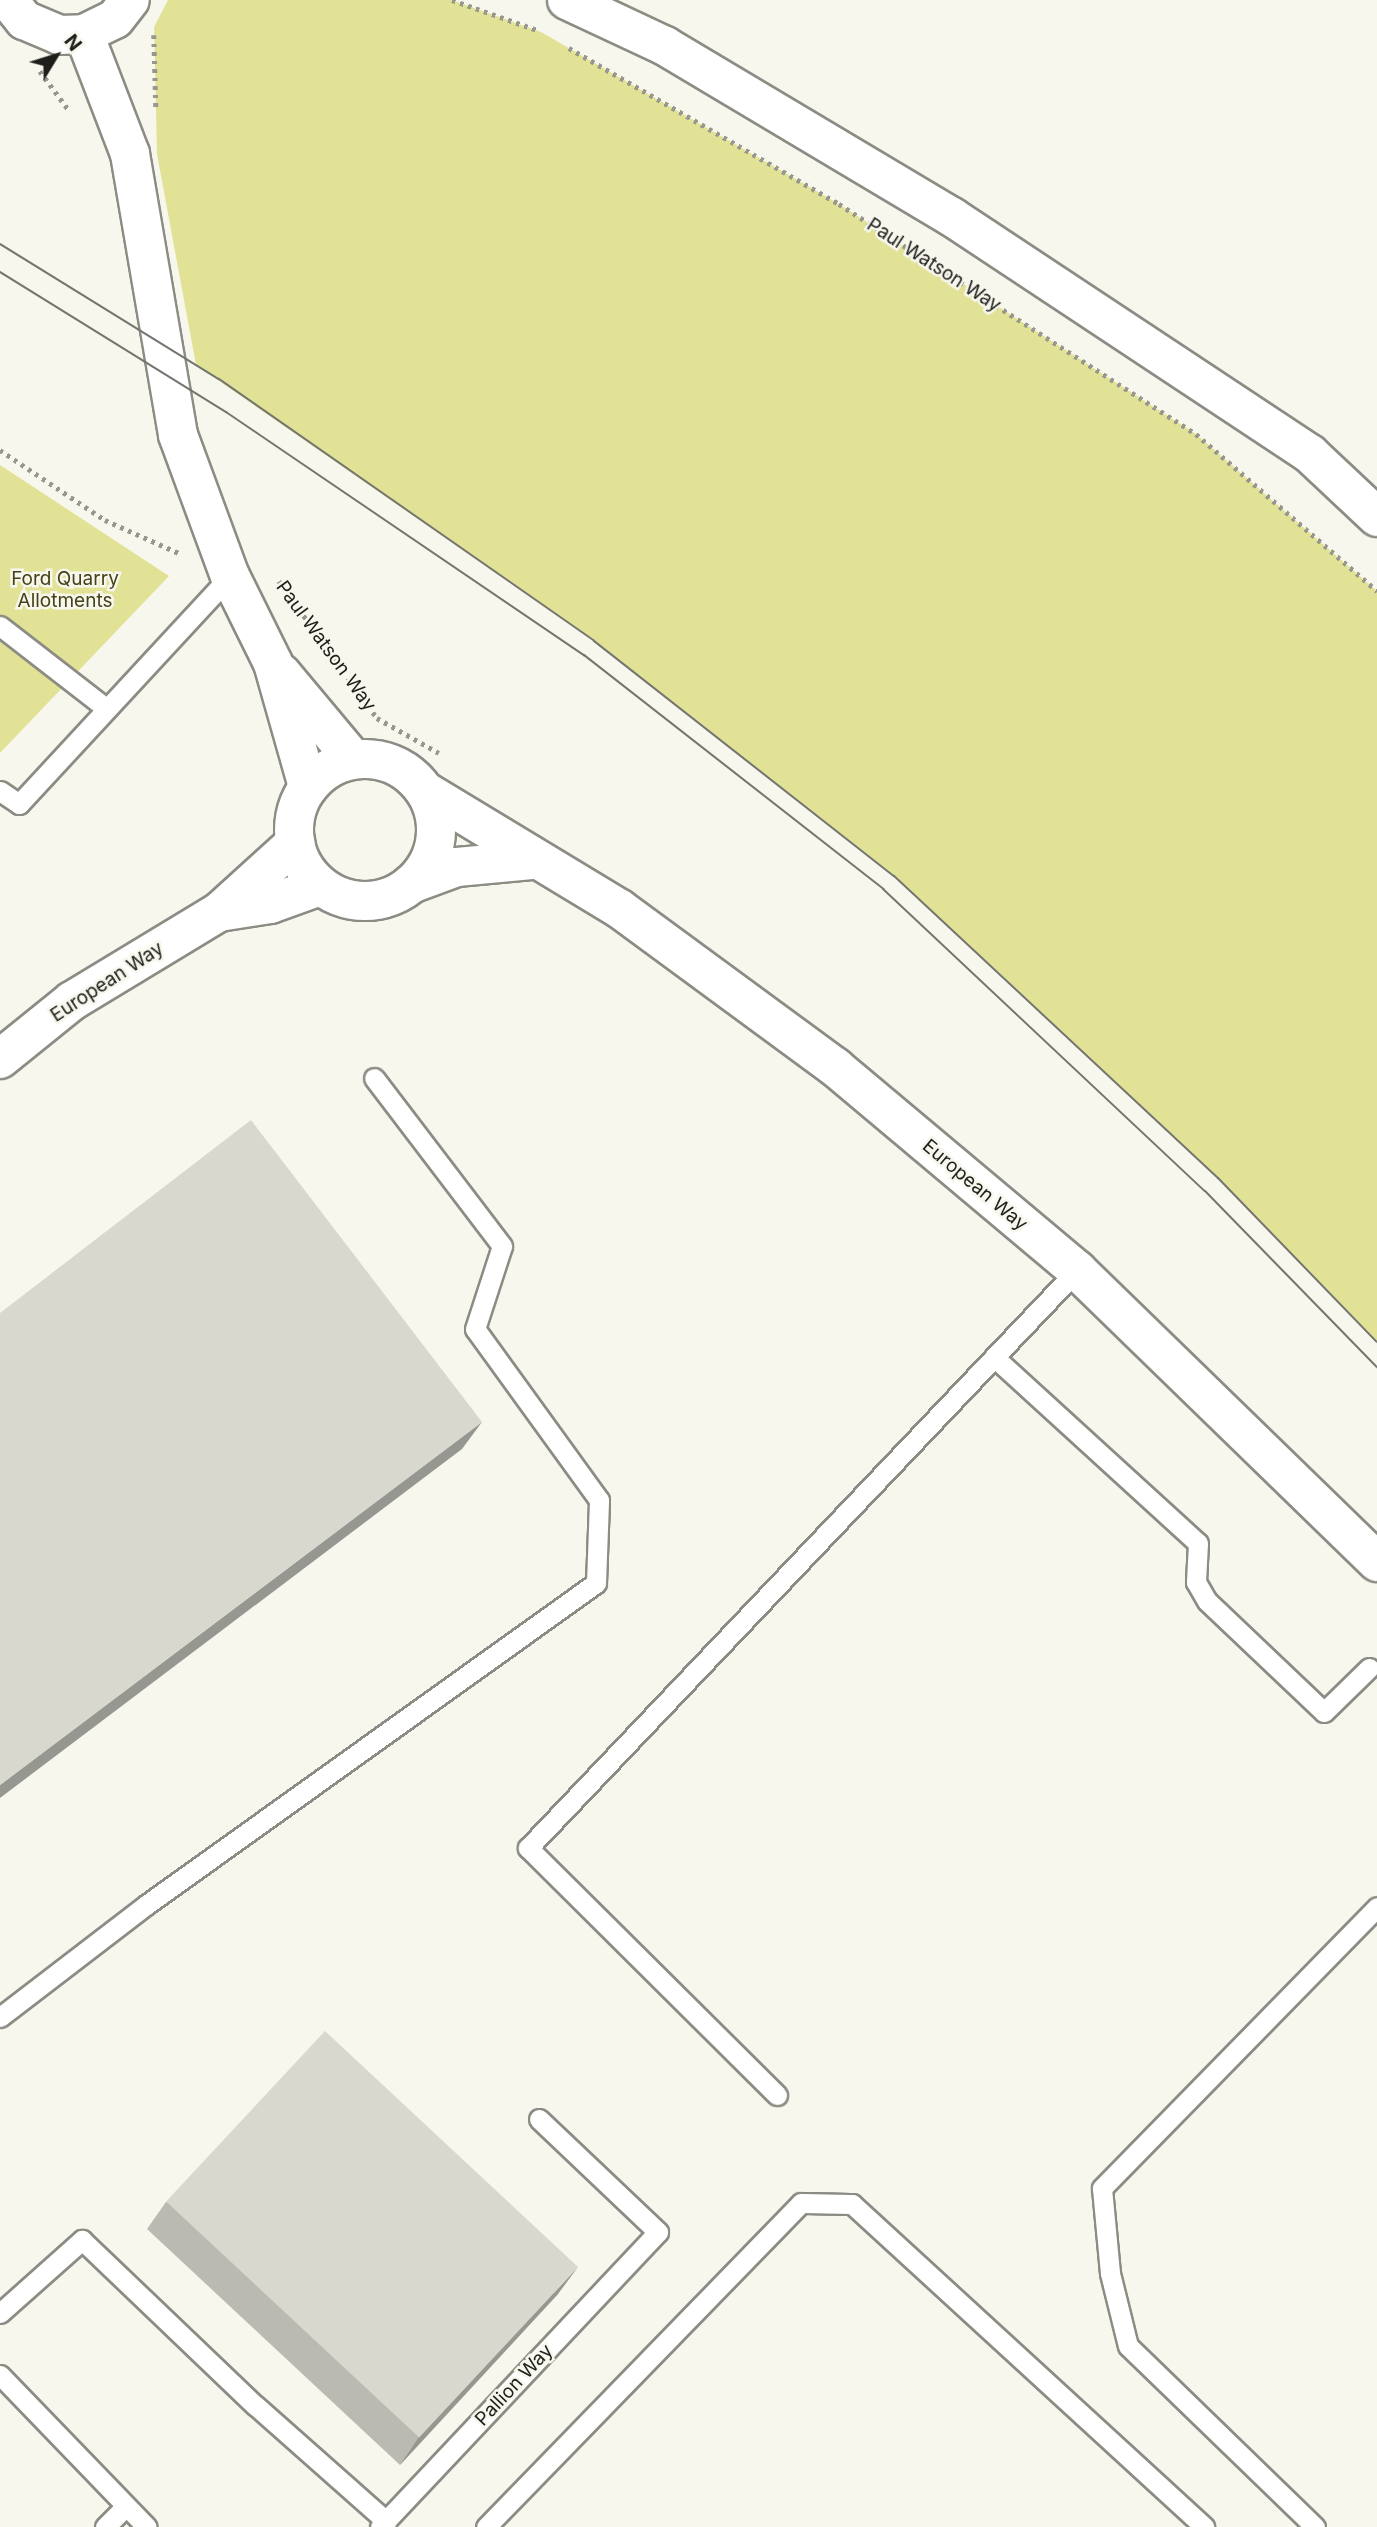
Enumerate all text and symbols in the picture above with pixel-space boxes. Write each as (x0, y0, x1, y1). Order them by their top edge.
north arrow (21, 21, 91, 91)
text: N (59, 30, 86, 56)
street label: Paul Watson Way (863, 213, 1005, 317)
park label: Ford Quarry Allotments (11, 568, 119, 612)
street label: Paul Watson Way (271, 576, 381, 716)
street label: European Way (46, 937, 168, 1027)
street label: European Way (918, 1135, 1032, 1235)
street label: Pallion Way (470, 2339, 558, 2431)

